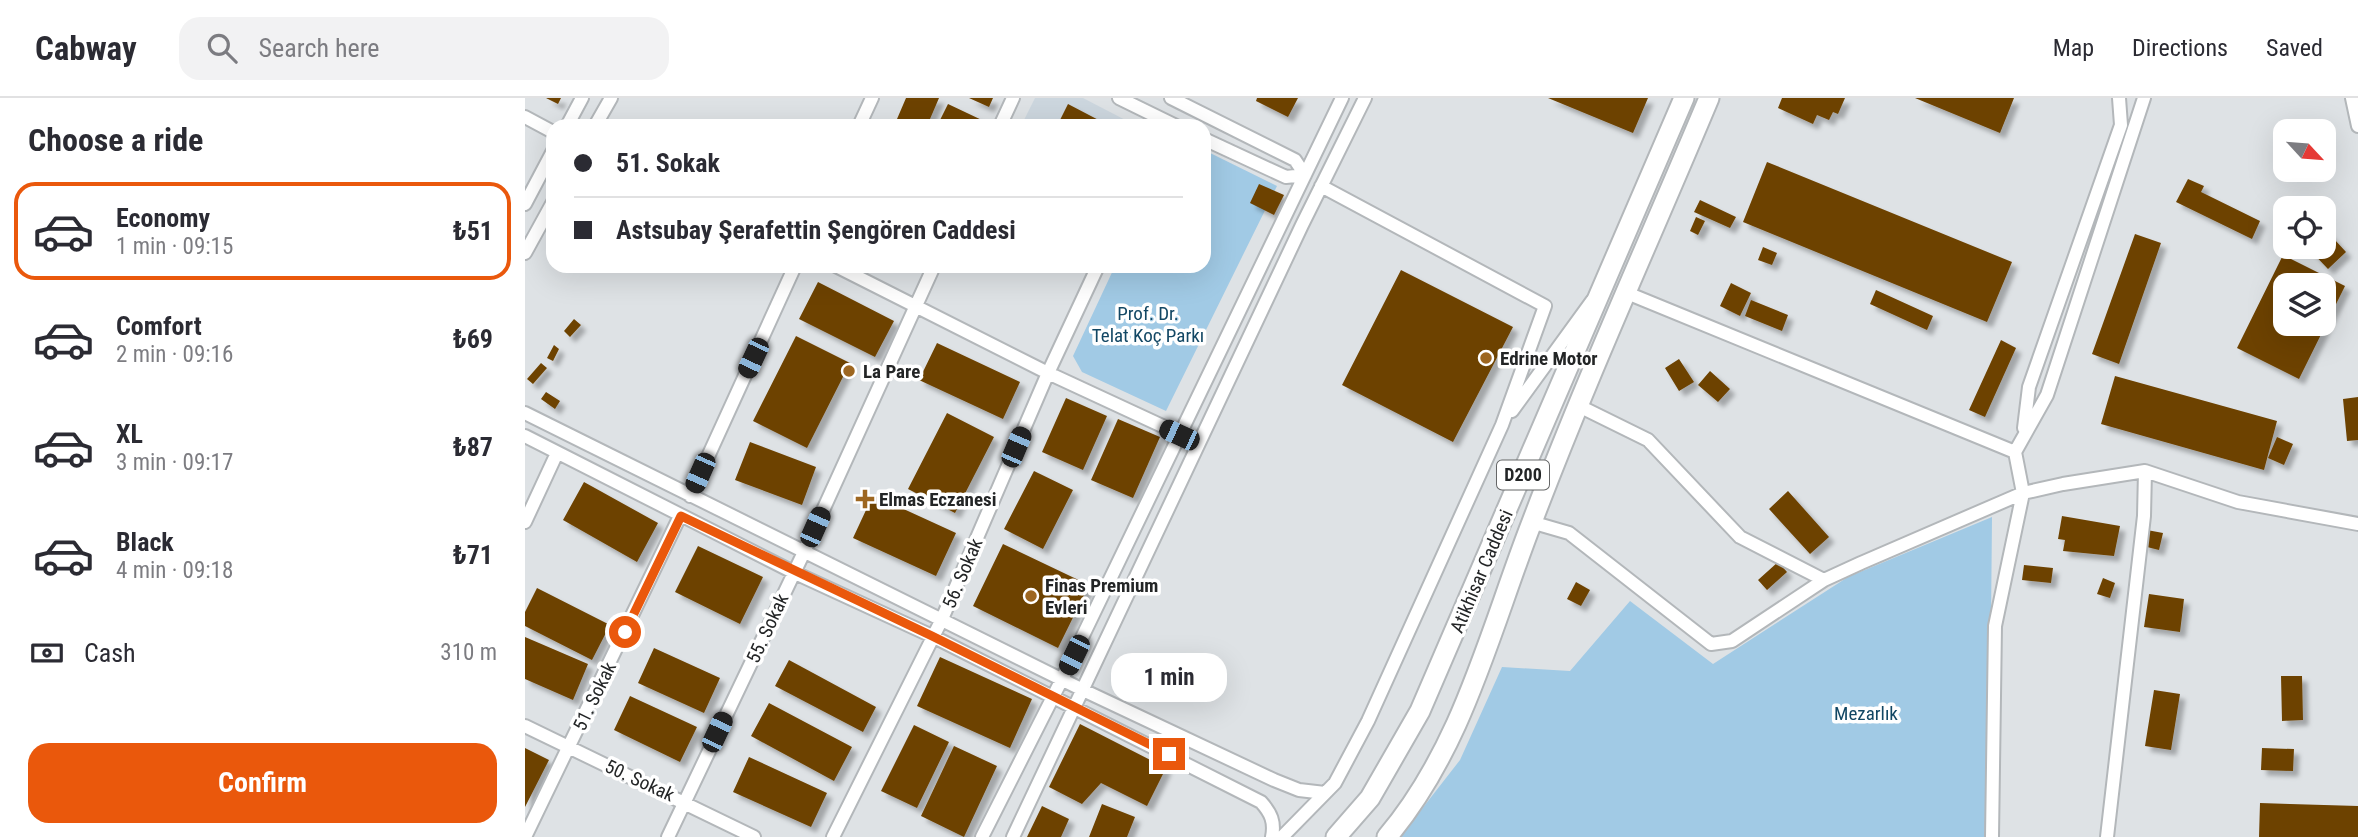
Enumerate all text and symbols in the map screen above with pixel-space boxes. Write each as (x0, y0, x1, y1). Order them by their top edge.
search box (179, 17, 669, 80)
text: Cabway (35, 29, 137, 68)
icon: search (203, 29, 241, 67)
text: Search here (259, 33, 380, 63)
text: Map (2053, 34, 2094, 62)
text: Directions (2132, 34, 2228, 62)
text: Saved (2266, 34, 2323, 62)
north arrow (2273, 119, 2336, 182)
map controls (2273, 119, 2336, 336)
text: Choose a ride (28, 121, 203, 159)
text: 51. Sokak (616, 148, 720, 178)
button: locate (2273, 196, 2336, 259)
icon: car (32, 200, 95, 263)
text: Economy (116, 203, 210, 233)
text: Astsubay Şerafettin Şengören Caddesi (616, 215, 1016, 245)
text: ₺51 (453, 216, 493, 246)
text: 1 min · 09:15 (116, 233, 233, 260)
button: layers (2273, 273, 2336, 336)
park label: Prof. Dr. Telat Koç Parkı (1092, 302, 1204, 347)
icon: car (32, 308, 95, 371)
text: Comfort (116, 311, 202, 341)
text: ₺69 (453, 324, 493, 354)
car (735, 335, 772, 381)
text: 2 min · 09:16 (116, 341, 233, 368)
place label: Edrine Motor (1500, 347, 1598, 370)
marker: Edrine Motor (1478, 350, 1494, 366)
place label: La Pare (863, 360, 920, 383)
marker: La Pare (841, 363, 857, 379)
icon: car (32, 416, 95, 479)
car (1156, 417, 1203, 453)
text: XL (116, 419, 143, 449)
car (999, 424, 1034, 470)
text: ₺87 (453, 432, 493, 462)
text: 3 min · 09:17 (116, 449, 233, 476)
car (682, 450, 719, 496)
road number: D200 (1497, 460, 1549, 489)
place label: Elmas Eczanesi (879, 488, 996, 511)
marker: Elmas Eczanesi (857, 491, 873, 507)
car (797, 504, 834, 550)
street label: Atikhisar Caddesi (1445, 506, 1518, 636)
icon: car (32, 524, 95, 587)
text: Black (116, 527, 174, 557)
street label: 56. Sokak (937, 534, 988, 612)
text: ₺71 (453, 540, 493, 570)
text: 4 min · 09:18 (116, 557, 233, 584)
place label: Finas Premium Evleri (1045, 574, 1158, 619)
marker: Finas Premium Evleri (1023, 588, 1039, 604)
street label: 55. Sokak (741, 590, 794, 666)
route start (609, 616, 641, 648)
car (1056, 632, 1093, 678)
icon: cash (28, 634, 66, 672)
text: Cash (84, 638, 136, 668)
text: 310 m (440, 639, 497, 666)
callout: 1 min (1111, 652, 1227, 702)
street label: 51. Sokak (568, 658, 621, 734)
text: 1 min (1143, 664, 1195, 691)
park label: Mezarlık (1834, 702, 1898, 725)
car (699, 709, 736, 755)
route end (1153, 738, 1185, 770)
button: Confirm (28, 743, 497, 823)
street label: 50. Sokak (602, 754, 678, 807)

